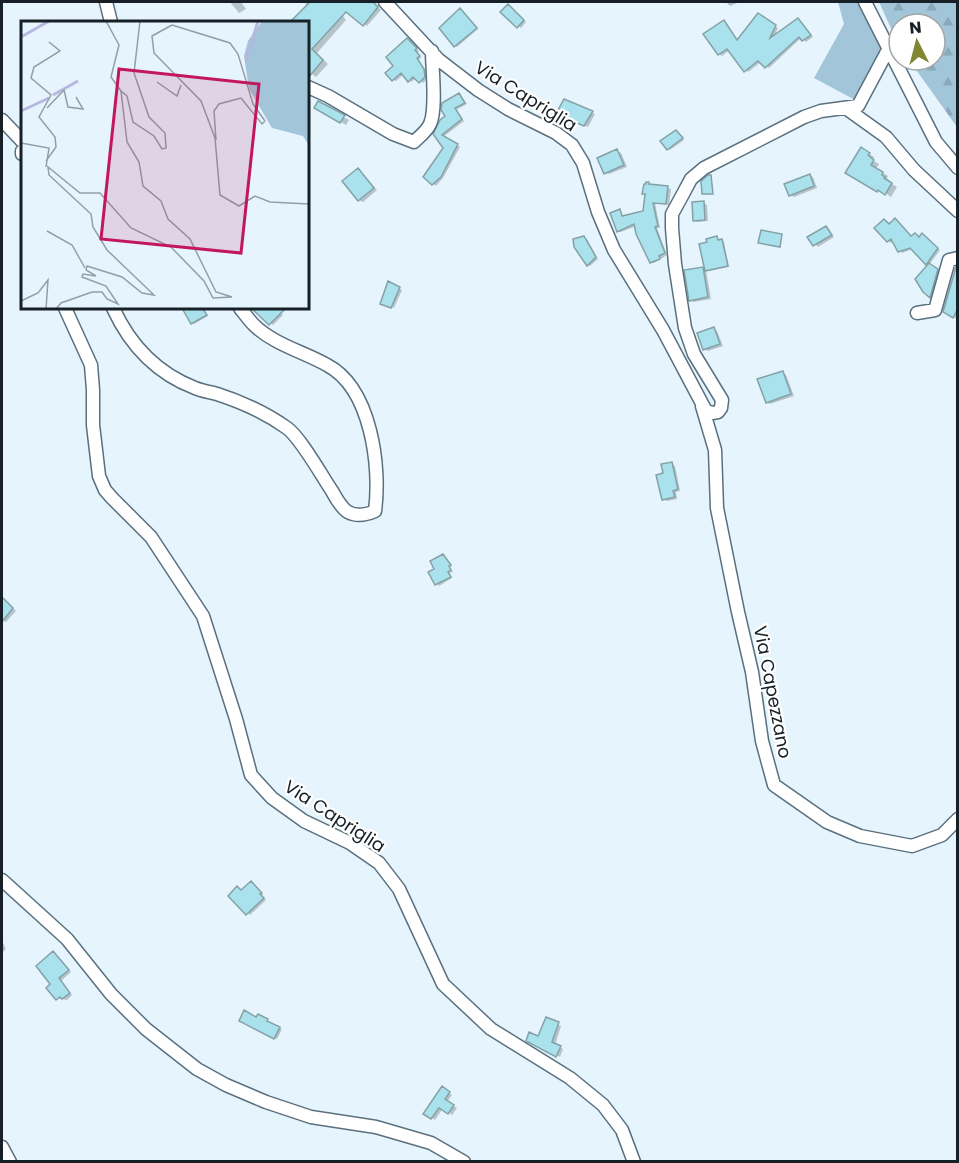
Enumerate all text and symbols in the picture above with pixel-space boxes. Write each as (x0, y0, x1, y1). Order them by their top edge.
north arrow (887, 12, 947, 72)
text: N (908, 16, 923, 40)
inset map (21, 21, 309, 309)
street label: Via Capriglia (470, 55, 582, 137)
street label: Via Capezzano (748, 624, 798, 760)
street label: Via Capriglia (279, 774, 391, 858)

